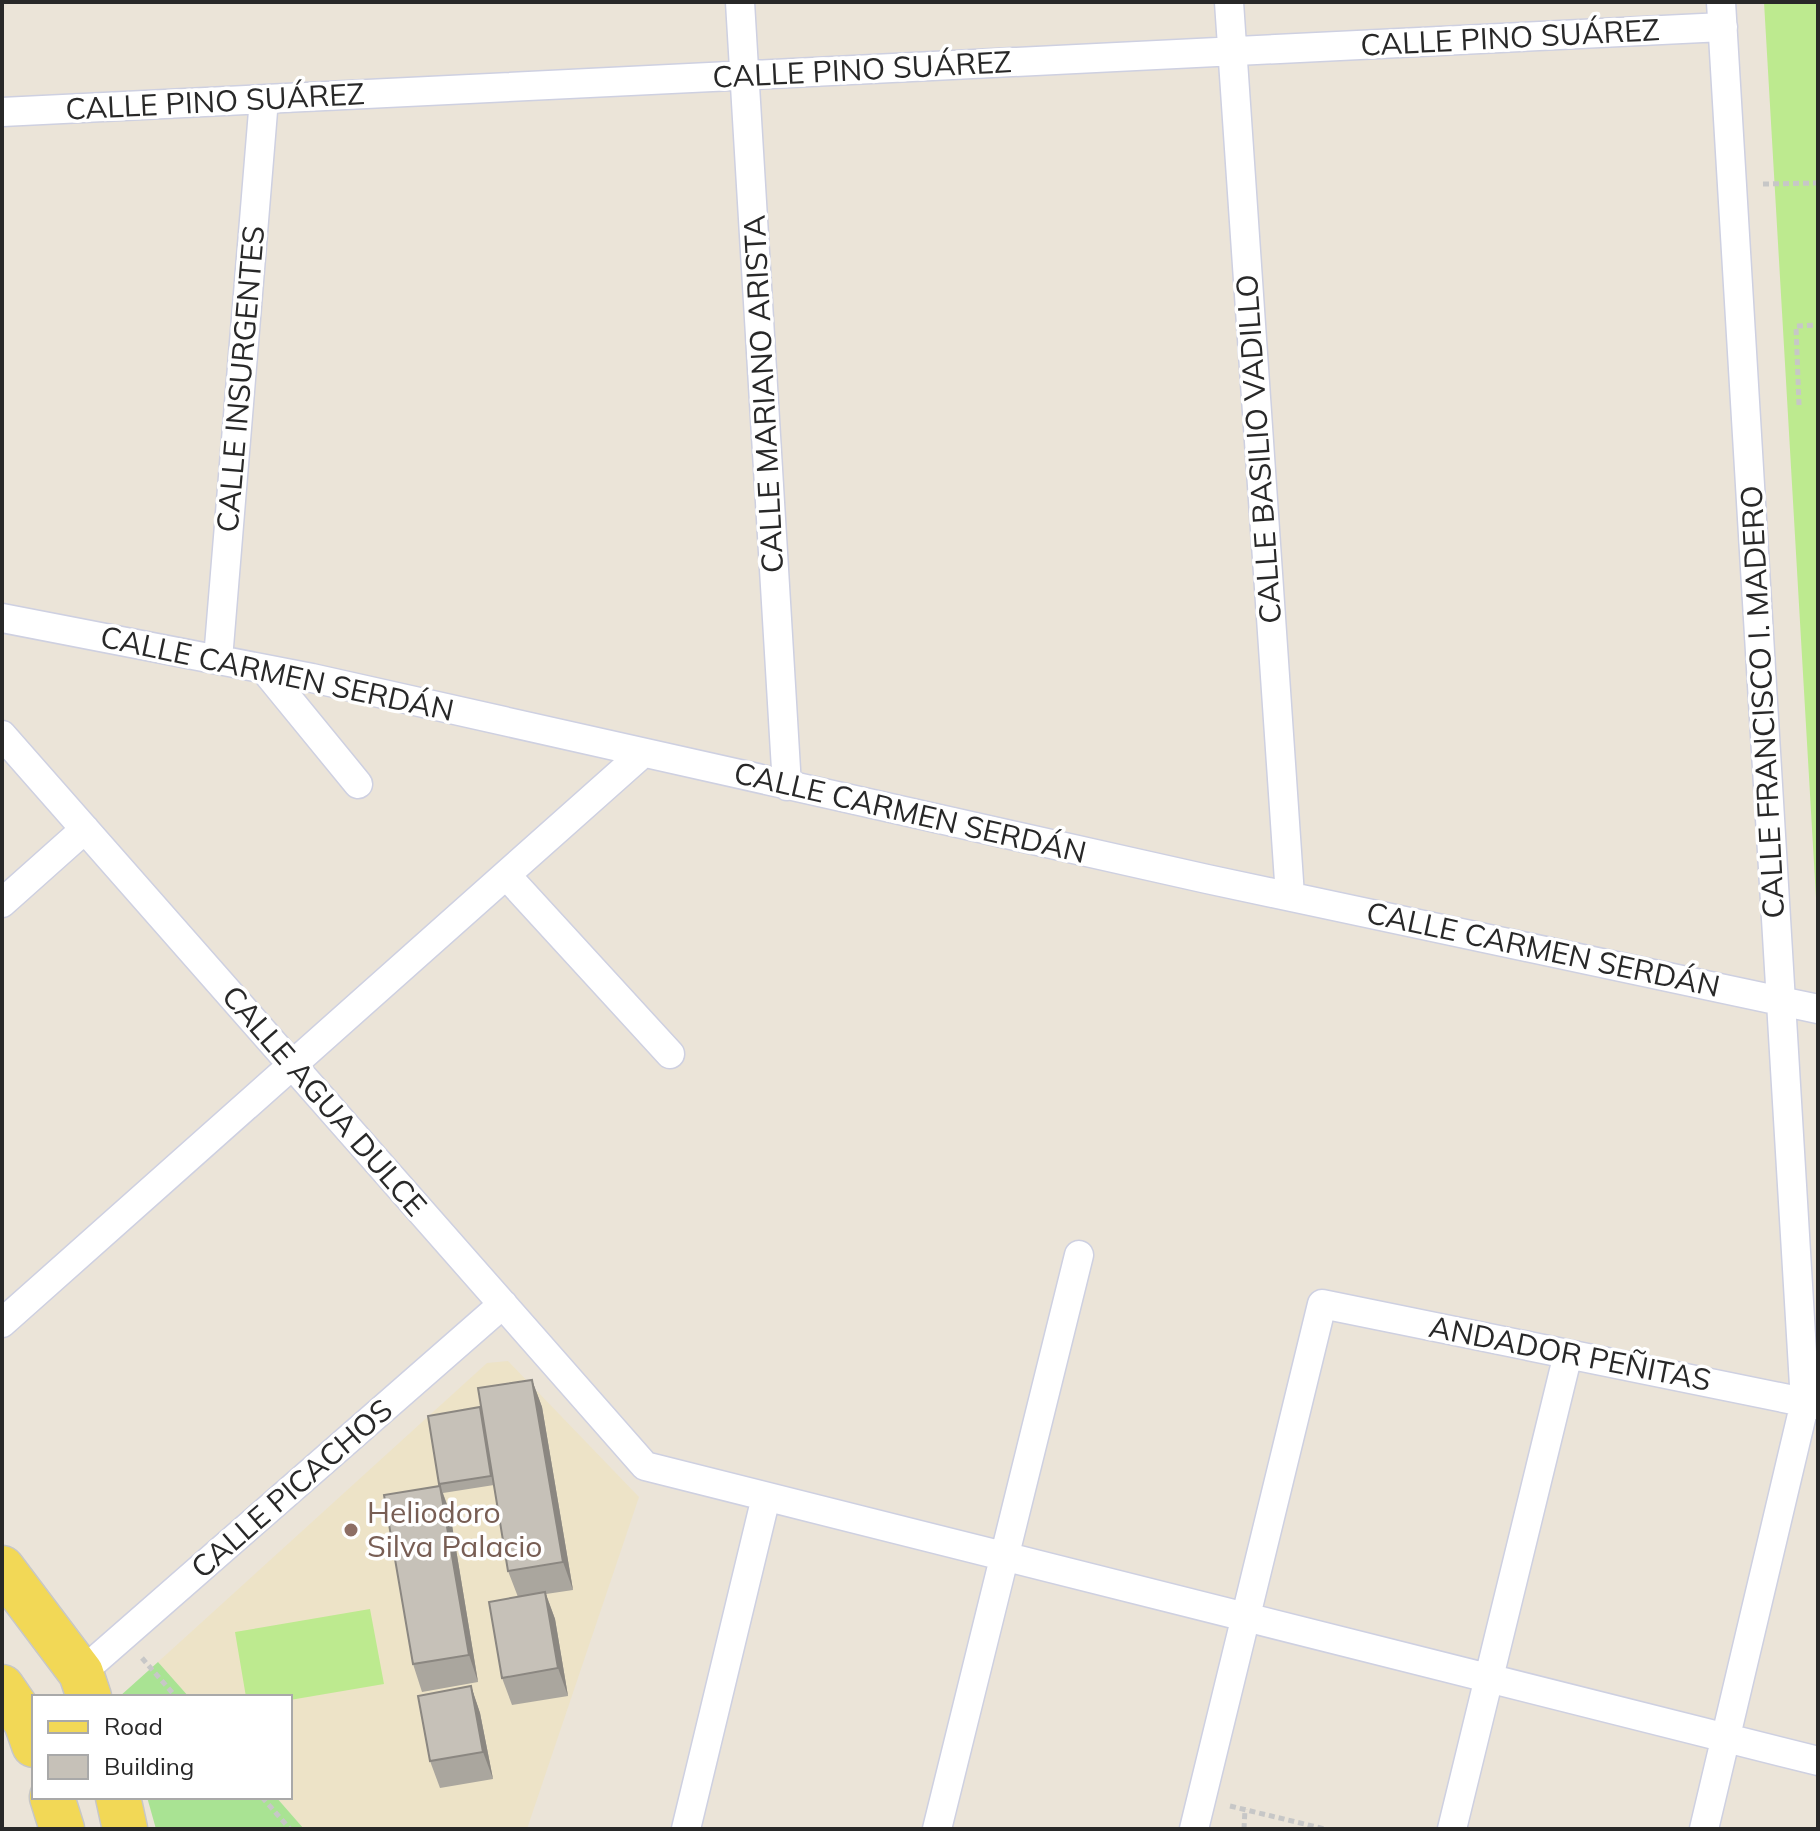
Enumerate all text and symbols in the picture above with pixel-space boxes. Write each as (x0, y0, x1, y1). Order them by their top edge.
street label: CALLE PINO SUÁREZ (1359, 10, 1661, 64)
street label: CALLE PINO SUÁREZ (711, 42, 1013, 96)
street label: CALLE PINO SUÁREZ (64, 74, 366, 128)
street label: CALLE MARIANO ARISTA (735, 214, 791, 574)
street label: CALLE INSURGENTES (208, 224, 272, 534)
street label: CALLE BASILIO VADILLO (1227, 273, 1289, 625)
street label: CALLE FRANCISCO I. MADERO (1732, 484, 1792, 920)
street label: CALLE CARMEN SERDÁN (97, 617, 457, 729)
street label: CALLE CARMEN SERDÁN (730, 753, 1090, 871)
street label: CALLE CARMEN SERDÁN (1363, 893, 1723, 1005)
street label: CALLE AGUA DULCE (214, 977, 435, 1223)
street label: ANDADOR PEÑITAS (1426, 1307, 1714, 1399)
street label: CALLE PICACHOS (183, 1390, 400, 1586)
place label: Heliodoro Silva Palacio (367, 1493, 543, 1565)
marker: Heliodoro Silva Palacio (342, 1521, 360, 1539)
legend (32, 1695, 292, 1799)
text: Road (104, 1711, 163, 1741)
text: Building (104, 1751, 194, 1781)

